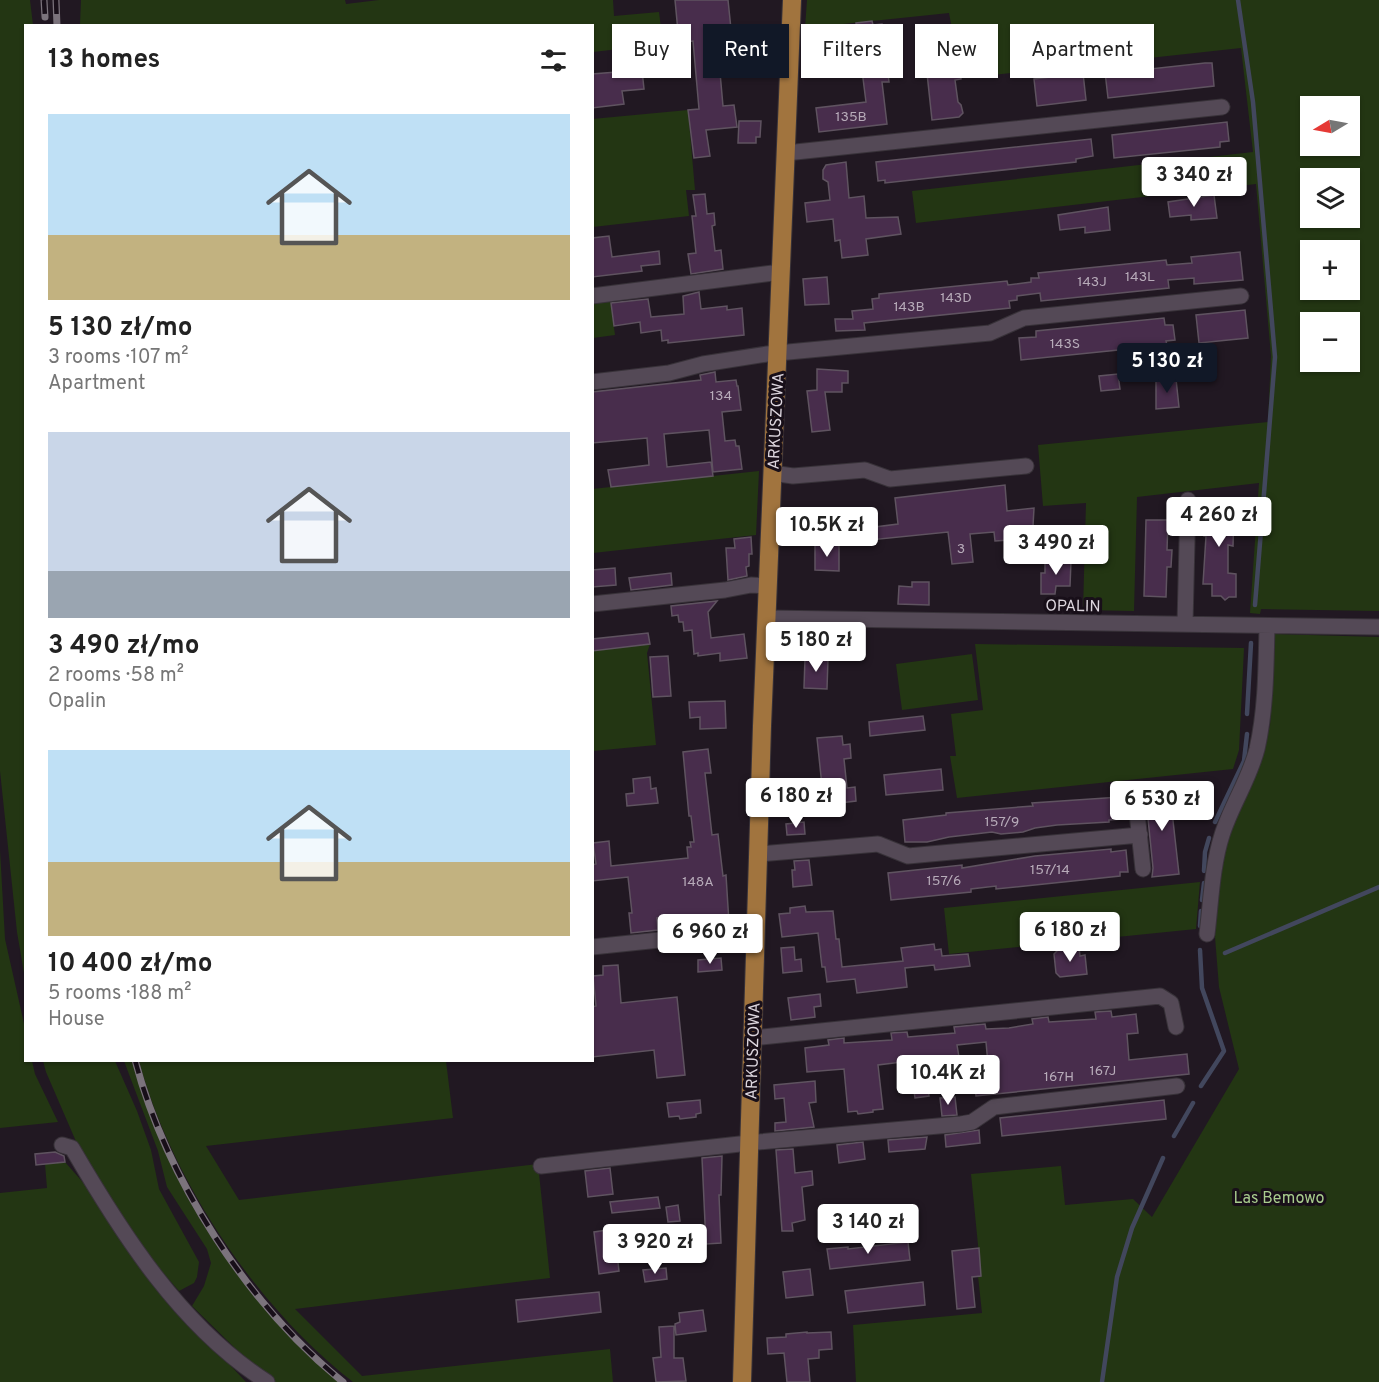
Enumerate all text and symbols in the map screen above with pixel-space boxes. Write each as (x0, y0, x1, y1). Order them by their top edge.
chip: Buy (612, 24, 691, 78)
chip: Rent (703, 24, 789, 78)
chip: Filters (801, 24, 903, 78)
chip: New (915, 24, 998, 78)
chip: Apartment (1010, 24, 1154, 78)
text: 13 homes (48, 44, 160, 77)
icon: filters (537, 44, 570, 77)
north arrow (1300, 96, 1360, 156)
map controls (1300, 96, 1360, 372)
house number: 135B (835, 109, 867, 126)
icon: home (255, 153, 363, 261)
pin: 3 340 zł (1132, 157, 1256, 208)
text: 3 340 zł (1156, 163, 1232, 189)
button: layers (1300, 168, 1360, 228)
button: + (1300, 240, 1360, 300)
house number: 143L (1125, 269, 1155, 286)
house number: 143J (1077, 274, 1107, 291)
house number: 143D (940, 290, 972, 307)
house number: 143B (893, 299, 925, 316)
text: 5 130 zł/mo (48, 312, 193, 345)
button: − (1300, 312, 1360, 372)
house number: 143S (1050, 336, 1080, 353)
pin: 5 130 zł (1105, 343, 1229, 394)
text: 3 rooms · 107 m² (48, 345, 189, 371)
text: 5 130 zł (1131, 349, 1203, 375)
text: Apartment (48, 371, 146, 397)
street label: ARKUSZOWA (764, 372, 790, 470)
house number: 134 (710, 388, 732, 405)
icon: home (255, 471, 363, 579)
pin: 4 260 zł (1157, 497, 1281, 548)
text: 4 260 zł (1180, 503, 1258, 529)
pin: 10.5K zł (765, 507, 889, 558)
text: 10.5K zł (790, 513, 864, 539)
pin: 3 490 zł (994, 525, 1118, 576)
text: 3 490 zł (1017, 531, 1095, 557)
house number: 3 (957, 541, 965, 558)
street label: OPALIN (1045, 597, 1101, 617)
pin: 5 180 zł (754, 622, 878, 673)
text: 5 180 zł (780, 628, 852, 654)
text: 3 490 zł/mo (48, 630, 199, 663)
text: 2 rooms · 58 m² (48, 663, 184, 689)
text: Opalin (48, 689, 106, 715)
pin: 6 180 zł (734, 778, 858, 829)
pin: 6 530 zł (1100, 781, 1224, 832)
text: 6 180 zł (760, 784, 832, 810)
text: 6 530 zł (1124, 787, 1200, 813)
icon: home (255, 789, 363, 897)
house number: 157/9 (985, 814, 1019, 831)
house number: 157/14 (1030, 862, 1070, 879)
house number: 157/6 (927, 873, 961, 890)
house number: 148A (682, 874, 714, 891)
pin: 6 180 zł (1008, 912, 1132, 963)
pin: 6 960 zł (648, 914, 772, 965)
text: 6 180 zł (1034, 918, 1106, 944)
text: 6 960 zł (672, 920, 748, 946)
text: 10 400 zł/mo (48, 948, 212, 981)
text: 5 rooms · 188 m² (48, 981, 191, 1007)
street label: ARKUSZOWA (742, 1002, 766, 1100)
text: House (48, 1007, 104, 1033)
pin: 10.4K zł (886, 1055, 1010, 1106)
text: 10.4K zł (911, 1061, 985, 1087)
house number: 167J (1090, 1063, 1116, 1080)
house number: 167H (1044, 1069, 1074, 1086)
park label: Las Bemowo (1234, 1189, 1324, 1209)
pin: 3 140 zł (806, 1204, 930, 1255)
text: 3 140 zł (832, 1210, 904, 1236)
pin: 3 920 zł (593, 1224, 717, 1275)
text: 3 920 zł (617, 1230, 693, 1256)

